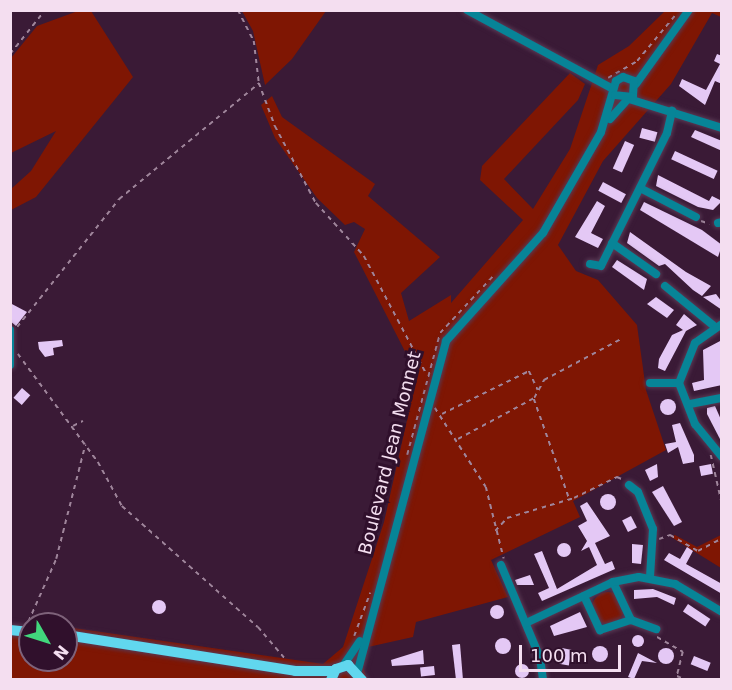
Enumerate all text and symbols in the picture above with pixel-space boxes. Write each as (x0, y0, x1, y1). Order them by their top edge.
street label: Boulevard Jean Monnet (354, 349, 426, 557)
north arrow (18, 612, 78, 672)
scale bar (522, 633, 624, 671)
text: N (49, 641, 72, 664)
text: 100 m (530, 645, 588, 666)

